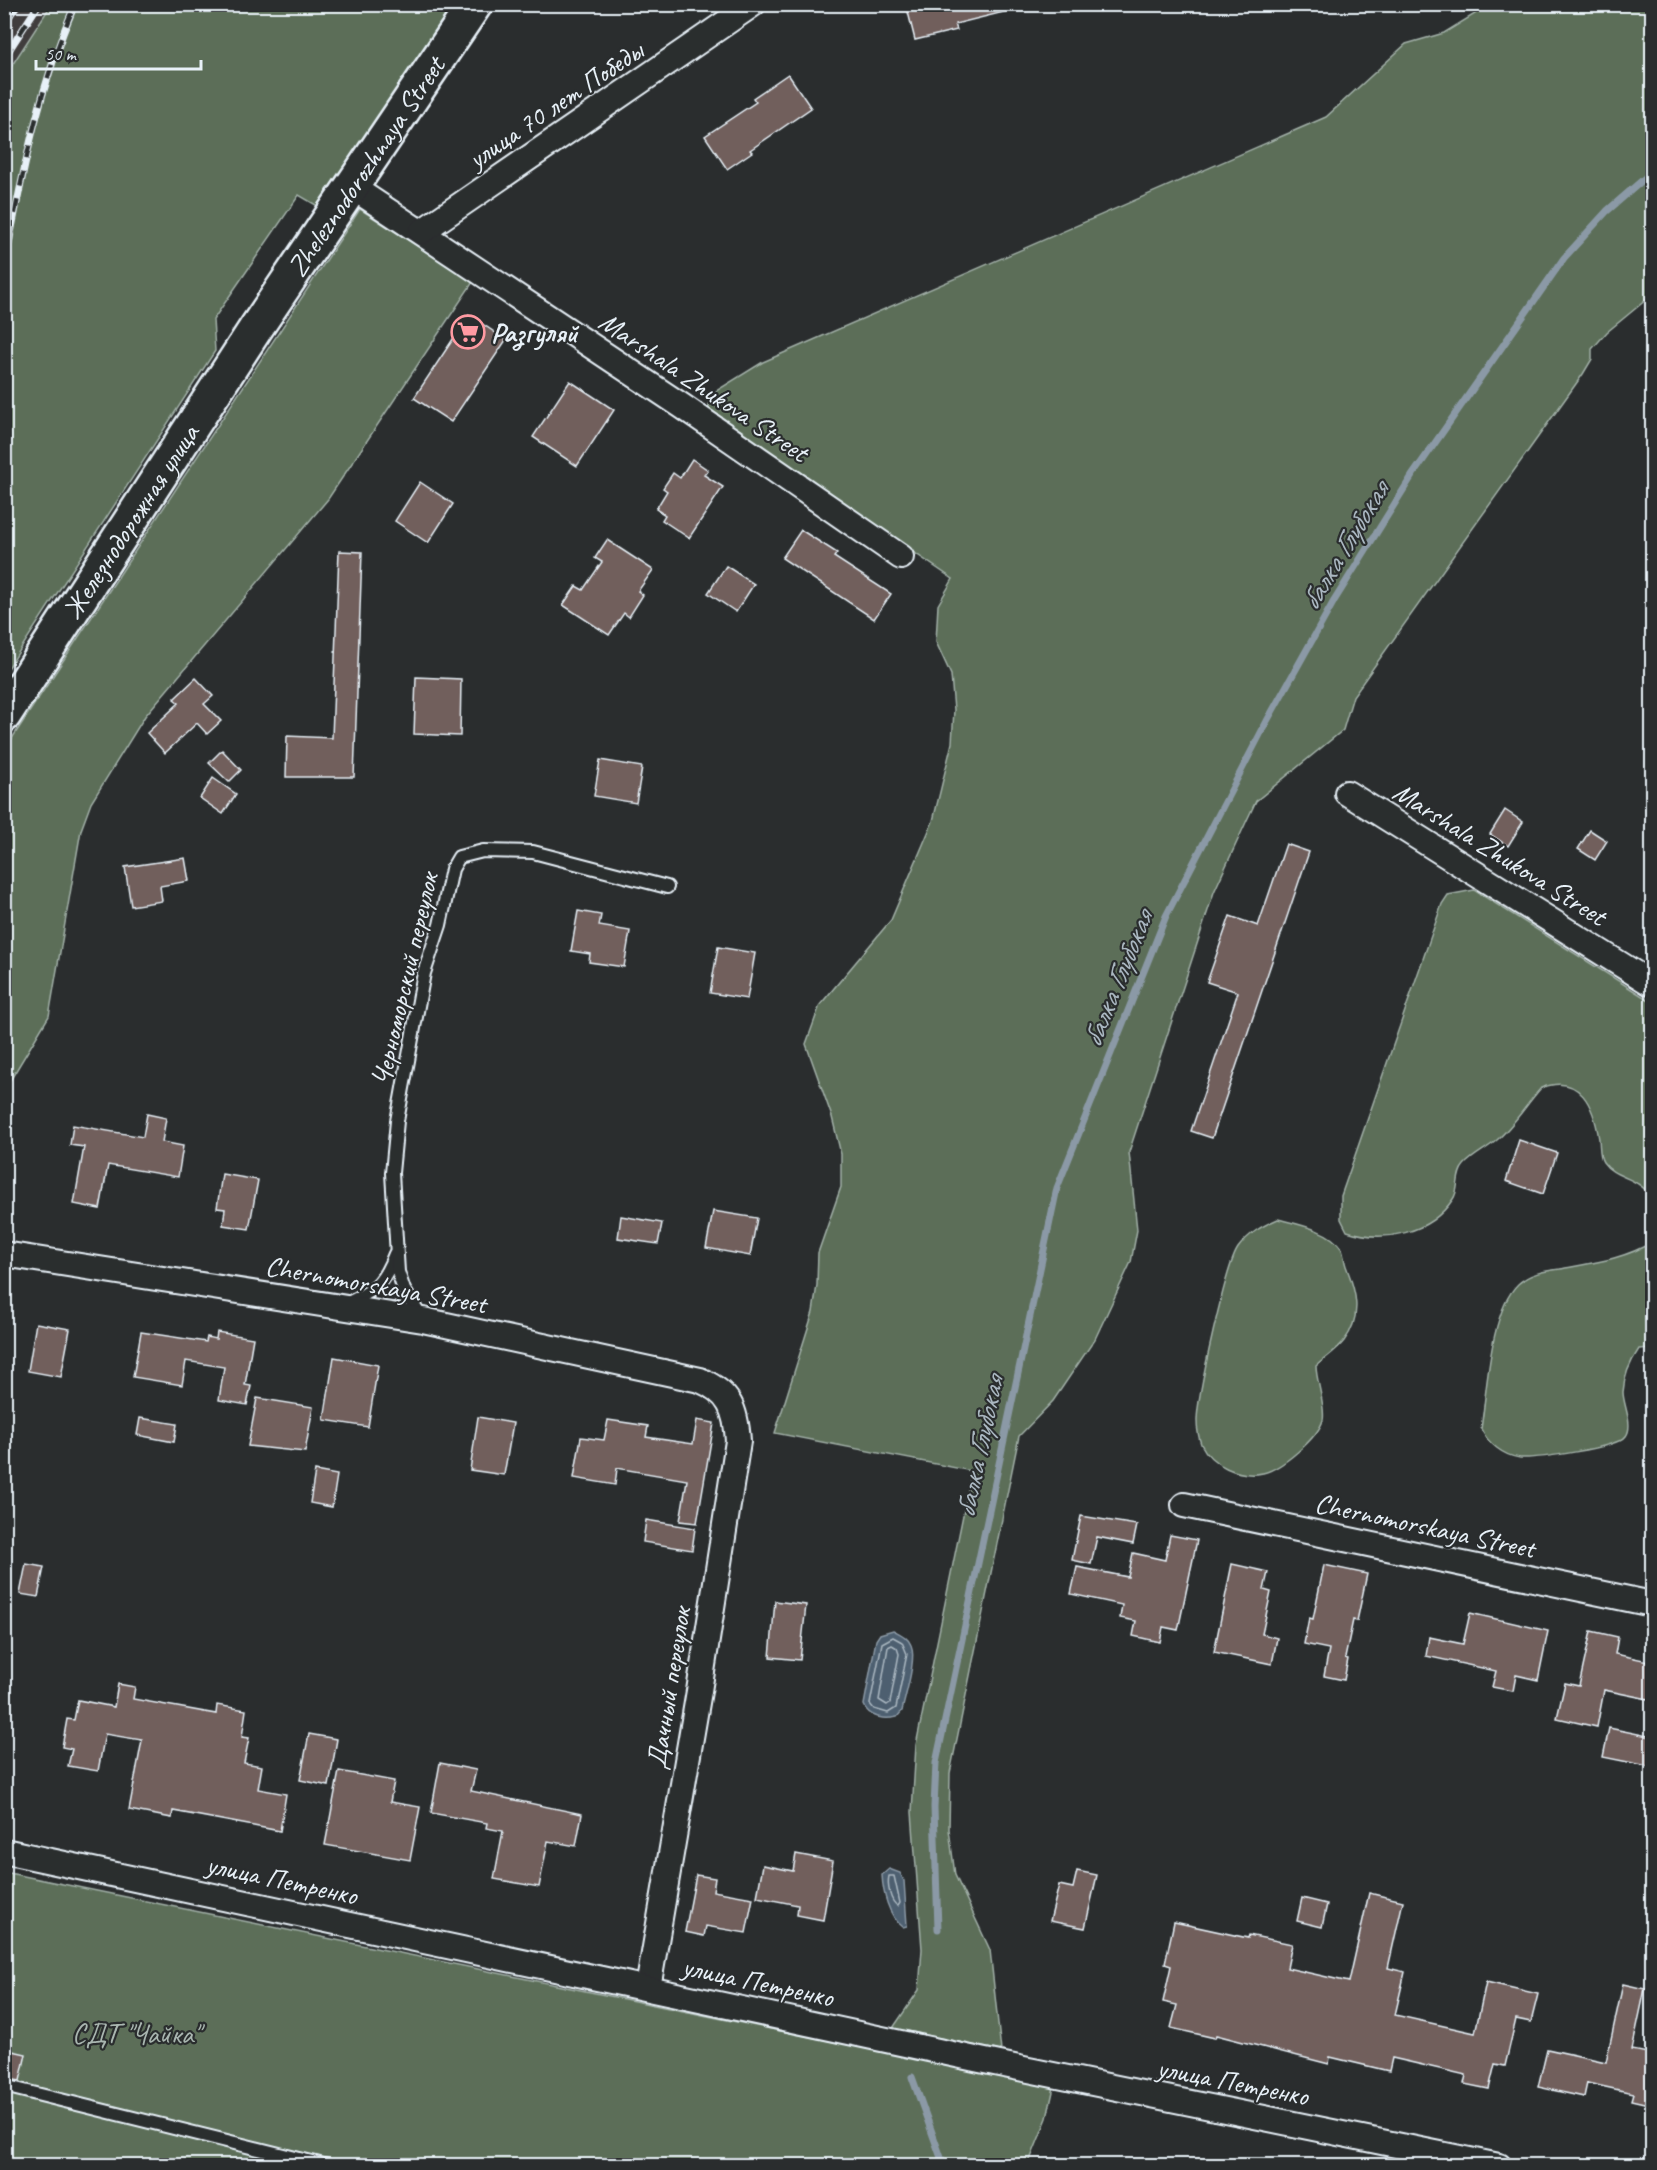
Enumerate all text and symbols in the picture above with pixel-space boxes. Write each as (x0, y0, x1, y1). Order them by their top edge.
street label: улица 70 лет Победы (459, 32, 652, 177)
scale bar (36, 33, 201, 71)
text: 50 m (45, 43, 78, 65)
street label: Zheleznodorozhnaya Street (279, 48, 454, 283)
street label: Marshala Zhukova Street (593, 303, 817, 471)
supermarket icon: Разгуляй (450, 314, 486, 350)
place label: Разгуляй (491, 315, 580, 351)
street label: Железнодорожная улица (54, 416, 208, 626)
water label: балка Глубокая (1291, 471, 1400, 617)
street label: Marshala Zhukova Street (1387, 774, 1615, 935)
street label: Черноморский переулок (363, 867, 447, 1089)
water label: балка Глубокая (1073, 901, 1163, 1053)
street label: Chernomorskaya Street (263, 1248, 492, 1322)
water label: балка Глубокая (946, 1368, 1013, 1521)
street label: Chernomorskaya Street (1312, 1485, 1541, 1566)
street label: Дачный переулок (638, 1602, 699, 1771)
street label: улица Петренко (201, 1846, 363, 1913)
street label: улица Петренко (677, 1948, 839, 2015)
park label: СДТ "Чайка" (72, 2016, 205, 2051)
street label: улица Петренко (1152, 2049, 1314, 2114)

